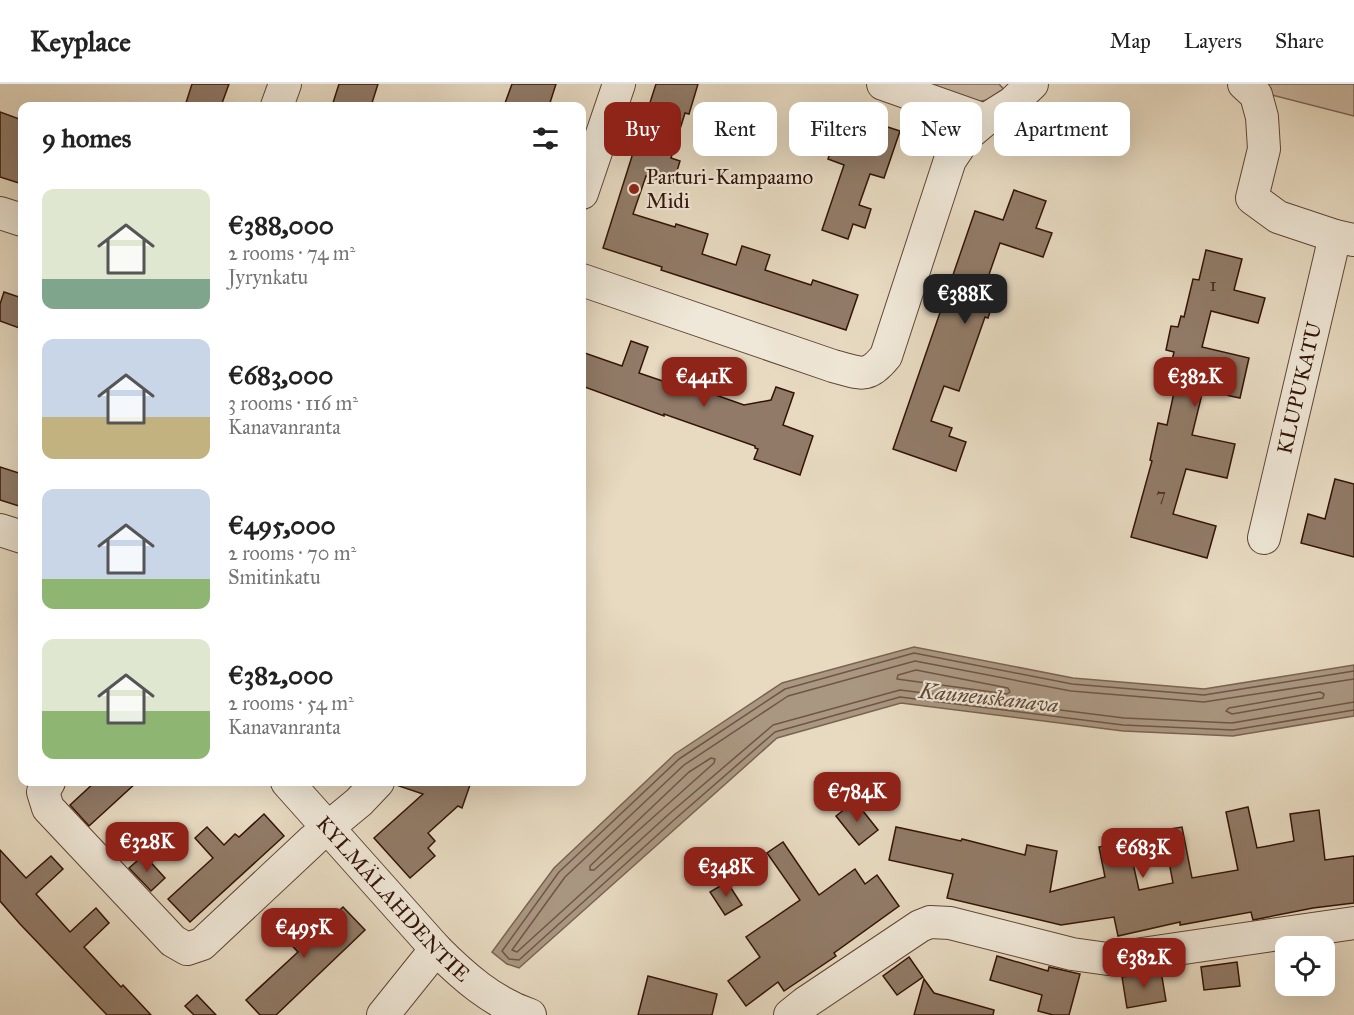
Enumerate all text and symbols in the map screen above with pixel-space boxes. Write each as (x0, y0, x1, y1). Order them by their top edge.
text: Keyplace (30, 24, 131, 59)
text: Map (1110, 28, 1151, 54)
text: Layers (1184, 28, 1242, 54)
text: Share (1275, 28, 1324, 54)
chip: Buy (604, 102, 681, 156)
chip: Rent (693, 102, 777, 156)
chip: Filters (789, 102, 888, 156)
chip: New (900, 102, 982, 156)
chip: Apartment (994, 102, 1130, 156)
text: 9 homes (42, 122, 131, 154)
icon: filters (529, 122, 562, 155)
place label: Parturi-Kampaamo Midi (646, 164, 814, 214)
marker: Parturi-Kampaamo Midi (627, 182, 641, 196)
text: €388,000 (228, 209, 334, 241)
icon: home (90, 213, 162, 285)
text: 2 rooms · 74 m² (228, 241, 355, 265)
text: Jyrynkatu (228, 265, 308, 289)
pin: €388K (923, 274, 1007, 325)
house number: 1 (1209, 274, 1217, 296)
text: €388K (937, 281, 993, 305)
street label: KLUPUKATU (1271, 319, 1327, 457)
pin: €441K (662, 357, 746, 408)
pin: €382K (1153, 357, 1237, 408)
text: €683,000 (228, 359, 333, 391)
icon: home (90, 363, 162, 435)
text: €441K (676, 364, 732, 388)
text: €382K (1168, 364, 1222, 388)
text: 3 rooms · 116 m² (228, 391, 358, 415)
text: Kanavanranta (228, 415, 341, 439)
house number: 7 (1156, 484, 1166, 506)
text: €495,000 (228, 509, 336, 541)
icon: home (90, 513, 162, 585)
text: 2 rooms · 70 m² (228, 541, 356, 565)
text: Smitinkatu (228, 565, 321, 589)
text: €382,000 (228, 659, 333, 691)
icon: home (90, 663, 162, 735)
water label: Kauneuskanava (917, 677, 1060, 718)
text: 2 rooms · 54 m² (228, 691, 354, 715)
text: Kanavanranta (228, 715, 341, 739)
pin: €784K (815, 772, 899, 823)
text: €784K (828, 779, 886, 803)
street label: KYLMÄLAHDENTIE (311, 811, 475, 987)
pin: €328K (105, 822, 189, 873)
pin: €683K (1101, 828, 1185, 879)
text: €328K (120, 829, 174, 853)
text: €683K (1115, 835, 1171, 859)
pin: €348K (684, 847, 768, 898)
text: €348K (698, 854, 754, 878)
pin: €495K (262, 908, 346, 959)
text: €495K (275, 915, 333, 939)
map controls (1275, 936, 1335, 996)
button: locate (1275, 936, 1335, 996)
pin: €382K (1102, 938, 1186, 989)
text: €382K (1117, 945, 1171, 969)

